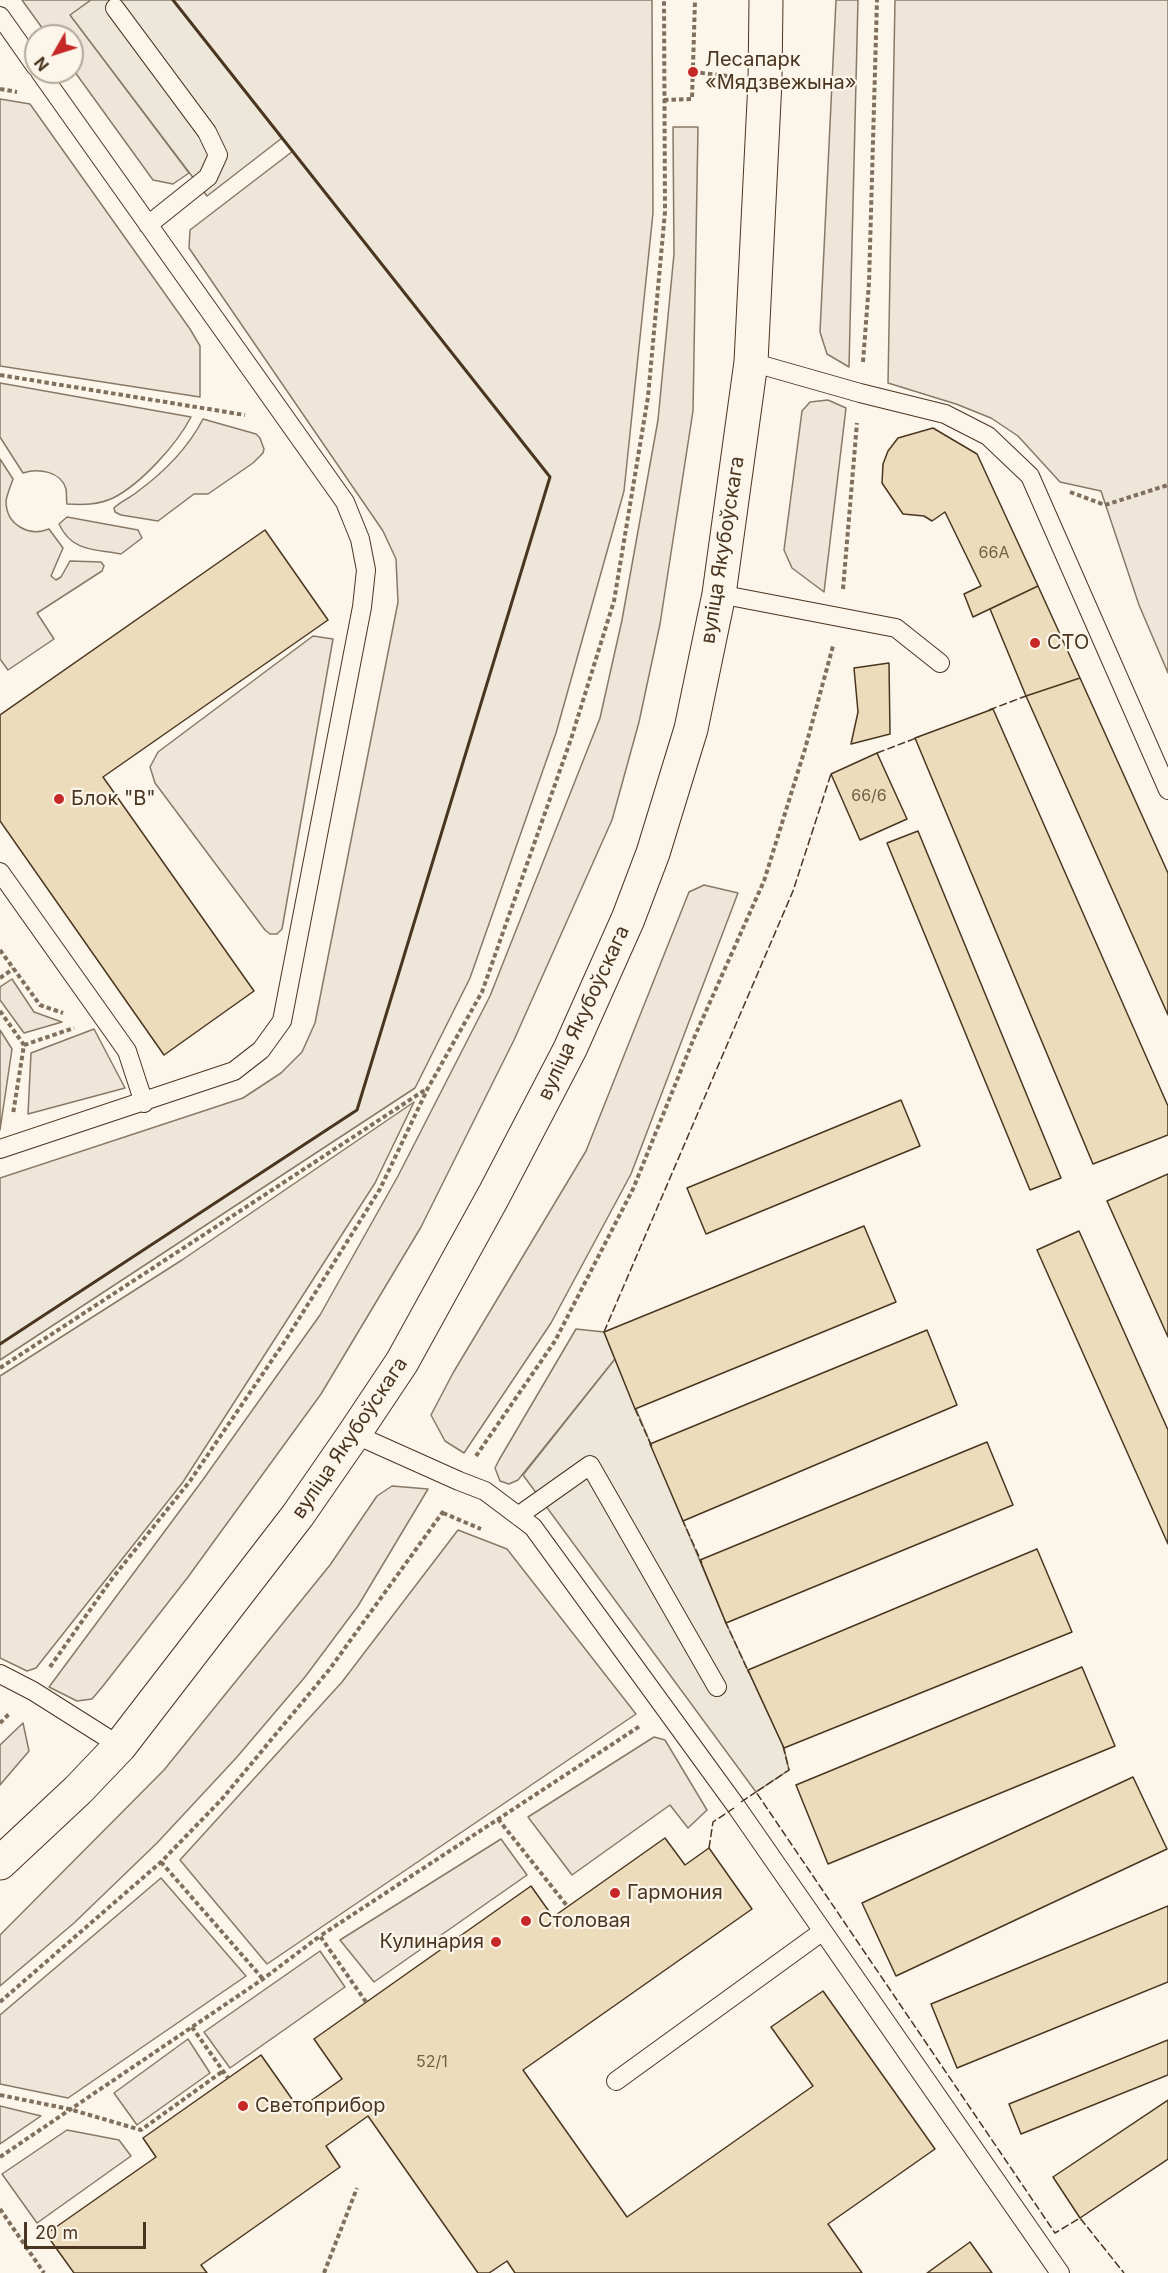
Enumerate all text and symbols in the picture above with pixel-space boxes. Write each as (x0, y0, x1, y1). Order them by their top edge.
north arrow (24, 24, 84, 84)
place label: Лесапарк «Мядзвежына» (705, 48, 856, 95)
text: N (30, 53, 53, 75)
marker: Лесапарк «Мядзвежына» (686, 65, 700, 79)
street label: вуліца Якубоўскага (696, 455, 750, 645)
house number: 66А (979, 543, 1009, 563)
place label: СТО (1047, 631, 1089, 655)
marker: СТО (1028, 636, 1042, 650)
house number: 66/6 (851, 786, 887, 806)
place label: Блок "В" (71, 787, 156, 811)
marker: Блок "В" (52, 792, 66, 806)
street label: вуліца Якубоўскага (533, 922, 635, 1104)
street label: вуліца Якубоўскага (287, 1353, 413, 1523)
place label: Гармония (627, 1881, 723, 1905)
marker: Гармония (608, 1886, 622, 1900)
place label: Cтоловая (538, 1909, 631, 1933)
marker: Cтоловая (519, 1914, 533, 1928)
place label: Кулинария (379, 1930, 484, 1954)
marker: Кулинария (489, 1935, 503, 1949)
house number: 52/1 (416, 2052, 448, 2072)
place label: Светоприбор (255, 2094, 385, 2118)
marker: Светоприбор (236, 2099, 250, 2113)
scale bar (27, 2210, 148, 2248)
text: 20 m (35, 2222, 78, 2243)

